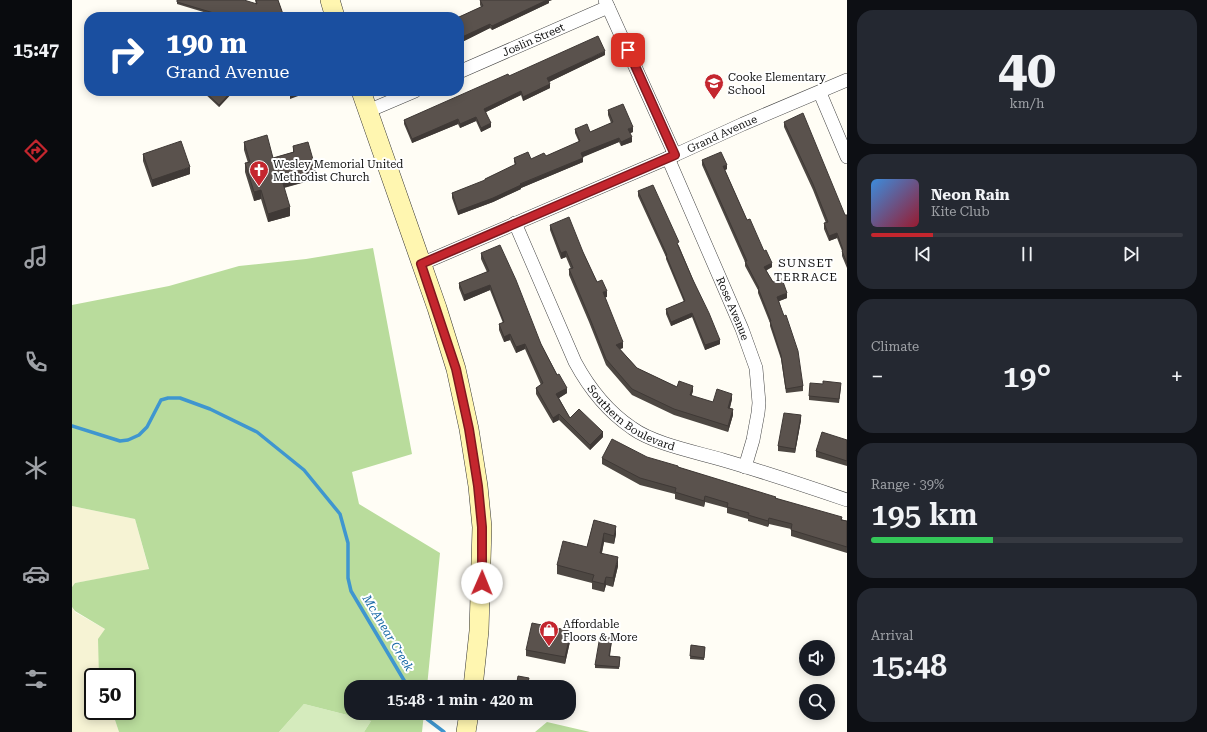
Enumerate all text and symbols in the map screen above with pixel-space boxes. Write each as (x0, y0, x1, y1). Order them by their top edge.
street label: Joslin Street (500, 20, 566, 59)
text: 190 m (166, 27, 247, 60)
icon: right (100, 28, 152, 80)
pin (611, 33, 645, 67)
text: 15:47 (13, 39, 59, 60)
icon: arrive (617, 39, 639, 61)
text: 40 (998, 39, 1056, 100)
text: Grand Avenue (166, 61, 289, 82)
place label: Cooke Elementary School (728, 71, 826, 97)
school or university icon: Cooke Elementary School (703, 72, 725, 100)
text: km/h (1010, 96, 1044, 111)
street label: Grand Avenue (685, 112, 759, 155)
icon: directions (22, 137, 50, 165)
place label: Wesley Memorial United Methodist Church (273, 158, 403, 184)
church icon: Wesley Memorial United Methodist Church (248, 159, 270, 187)
text: Neon Rain (931, 186, 1010, 204)
text: Kite Club (931, 204, 990, 219)
icon: music (22, 243, 50, 271)
icon: previous (912, 243, 934, 265)
icon: pause (1016, 243, 1038, 265)
icon: next (1120, 243, 1142, 265)
district label: SUNSET TERRACE (774, 256, 838, 284)
street label: Rose Avenue (714, 275, 752, 342)
text: Climate (871, 339, 919, 354)
icon: phone (22, 348, 50, 376)
text: 19° (1003, 359, 1051, 394)
text: − (871, 364, 883, 389)
text: + (1171, 364, 1183, 389)
street label: Southern Boulevard (585, 382, 677, 453)
icon: climate (22, 454, 50, 482)
text: Range · 39% (871, 477, 944, 492)
text: 195 km (871, 497, 978, 532)
icon: car (22, 560, 50, 588)
position arrow (461, 562, 503, 604)
water label: McAnear Creek (359, 591, 417, 674)
place label: Affordable Floors & More (563, 618, 638, 644)
shop icon: Affordable Floors & More (538, 619, 560, 647)
text: Arrival (871, 628, 913, 643)
map controls (799, 640, 835, 720)
button: sound (799, 640, 835, 676)
text: 15:48 (871, 648, 947, 683)
icon: filters (22, 665, 50, 693)
speed limit sign: 50 (84, 668, 136, 720)
button: search (799, 684, 835, 720)
text: 15:48 · 1 min · 420 m (387, 691, 533, 709)

